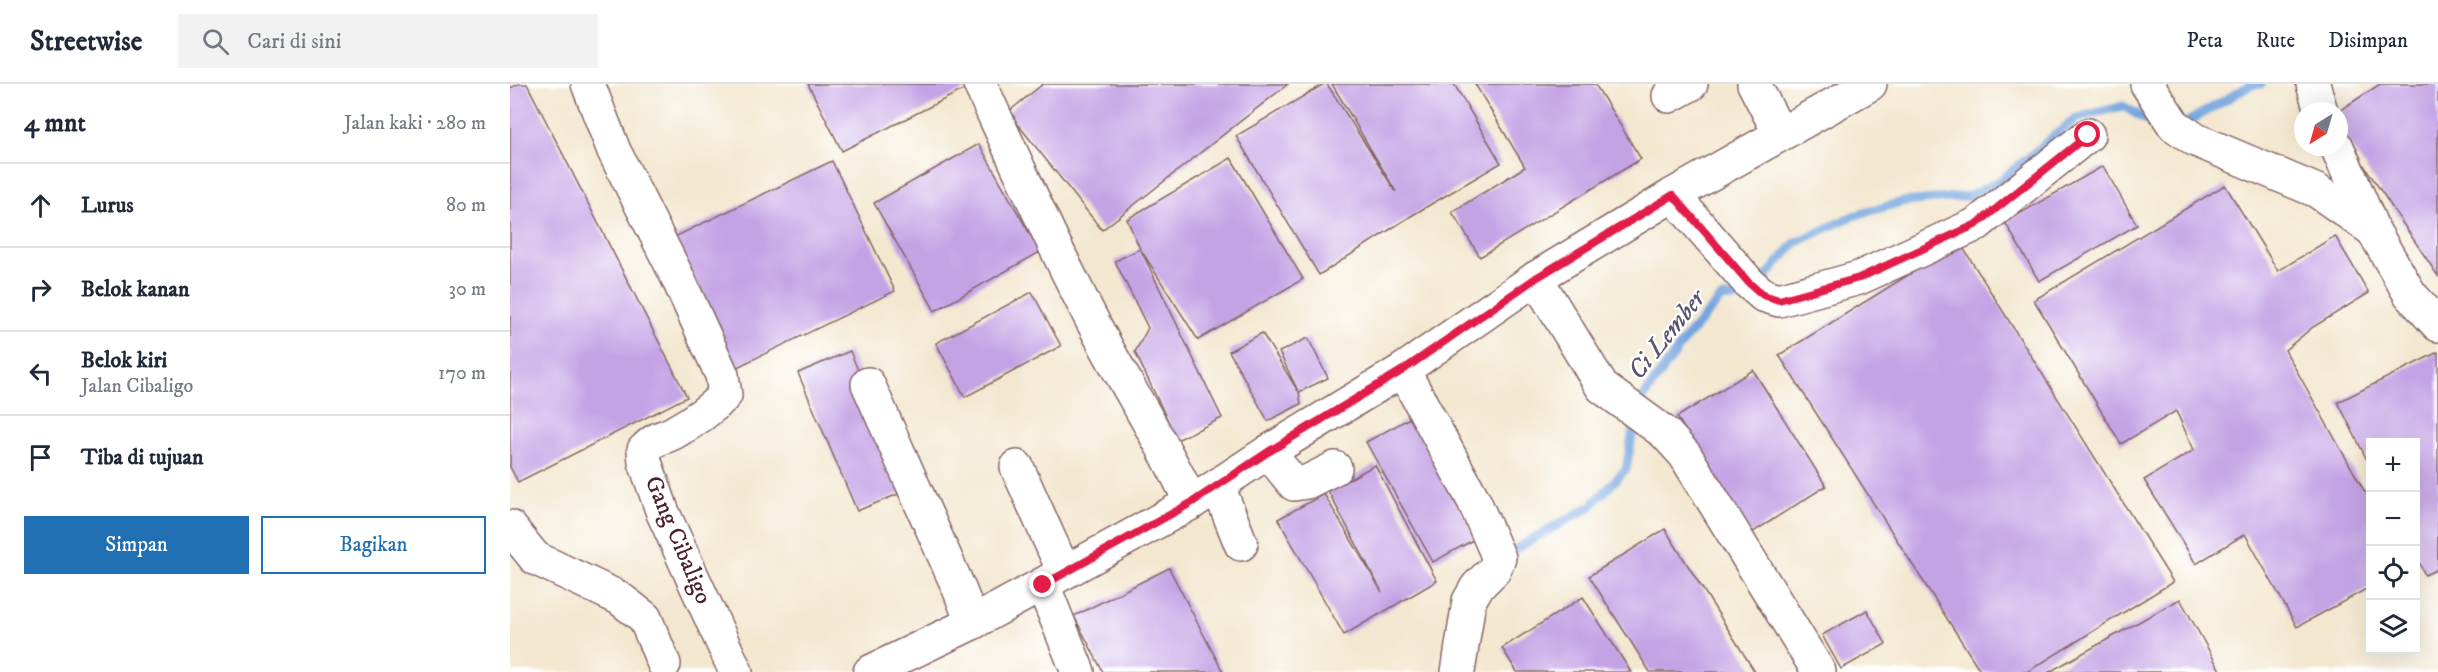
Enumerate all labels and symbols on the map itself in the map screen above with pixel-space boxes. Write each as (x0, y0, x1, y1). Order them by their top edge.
north arrow (2294, 102, 2348, 156)
route start (2074, 121, 2100, 147)
water label: Ci Lember (1621, 282, 1714, 387)
street label: Gang Cibaligo (638, 471, 718, 609)
route end (1029, 571, 1055, 597)

